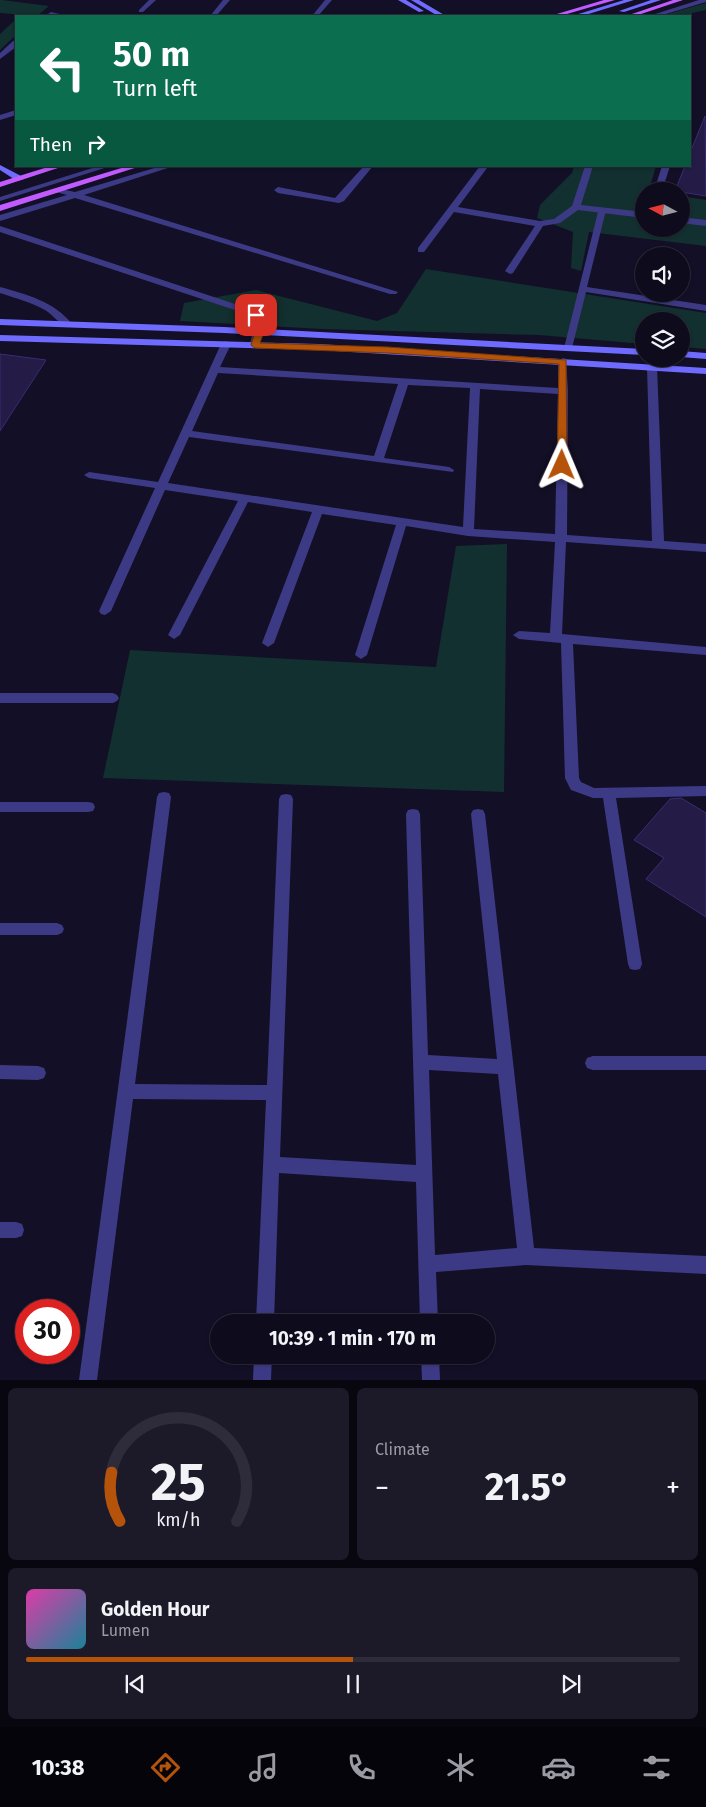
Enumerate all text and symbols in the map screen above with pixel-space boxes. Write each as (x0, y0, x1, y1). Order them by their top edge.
text: 50 m (113, 33, 190, 75)
icon: left (30, 35, 95, 100)
text: Turn left (113, 75, 197, 102)
icon: right (82, 130, 110, 158)
text: Then (30, 133, 72, 156)
north arrow (635, 182, 690, 238)
map controls (635, 182, 690, 367)
button: sound (635, 247, 690, 302)
pin (235, 294, 277, 336)
icon: arrive (242, 301, 270, 329)
button: layers (635, 312, 690, 367)
position arrow (535, 438, 587, 490)
speed limit sign: 30 (15, 1299, 80, 1364)
text: 10:39 · 1 min · 170 m (269, 1327, 436, 1350)
text: Climate (375, 1440, 430, 1459)
text: 25 (151, 1451, 206, 1514)
text: 21.5° (485, 1464, 570, 1510)
text: − (375, 1471, 389, 1504)
text: + (666, 1471, 680, 1504)
text: km/h (156, 1509, 201, 1531)
text: Golden Hour (101, 1598, 210, 1621)
text: Lumen (101, 1621, 150, 1640)
icon: previous (121, 1670, 149, 1698)
icon: pause (339, 1670, 367, 1698)
icon: next (557, 1670, 585, 1698)
icon: directions (148, 1750, 183, 1785)
icon: music (246, 1750, 281, 1785)
icon: phone (344, 1750, 379, 1785)
icon: climate (443, 1750, 478, 1785)
icon: car (541, 1750, 576, 1785)
icon: filters (639, 1750, 674, 1785)
text: 10:38 (32, 1754, 85, 1781)

